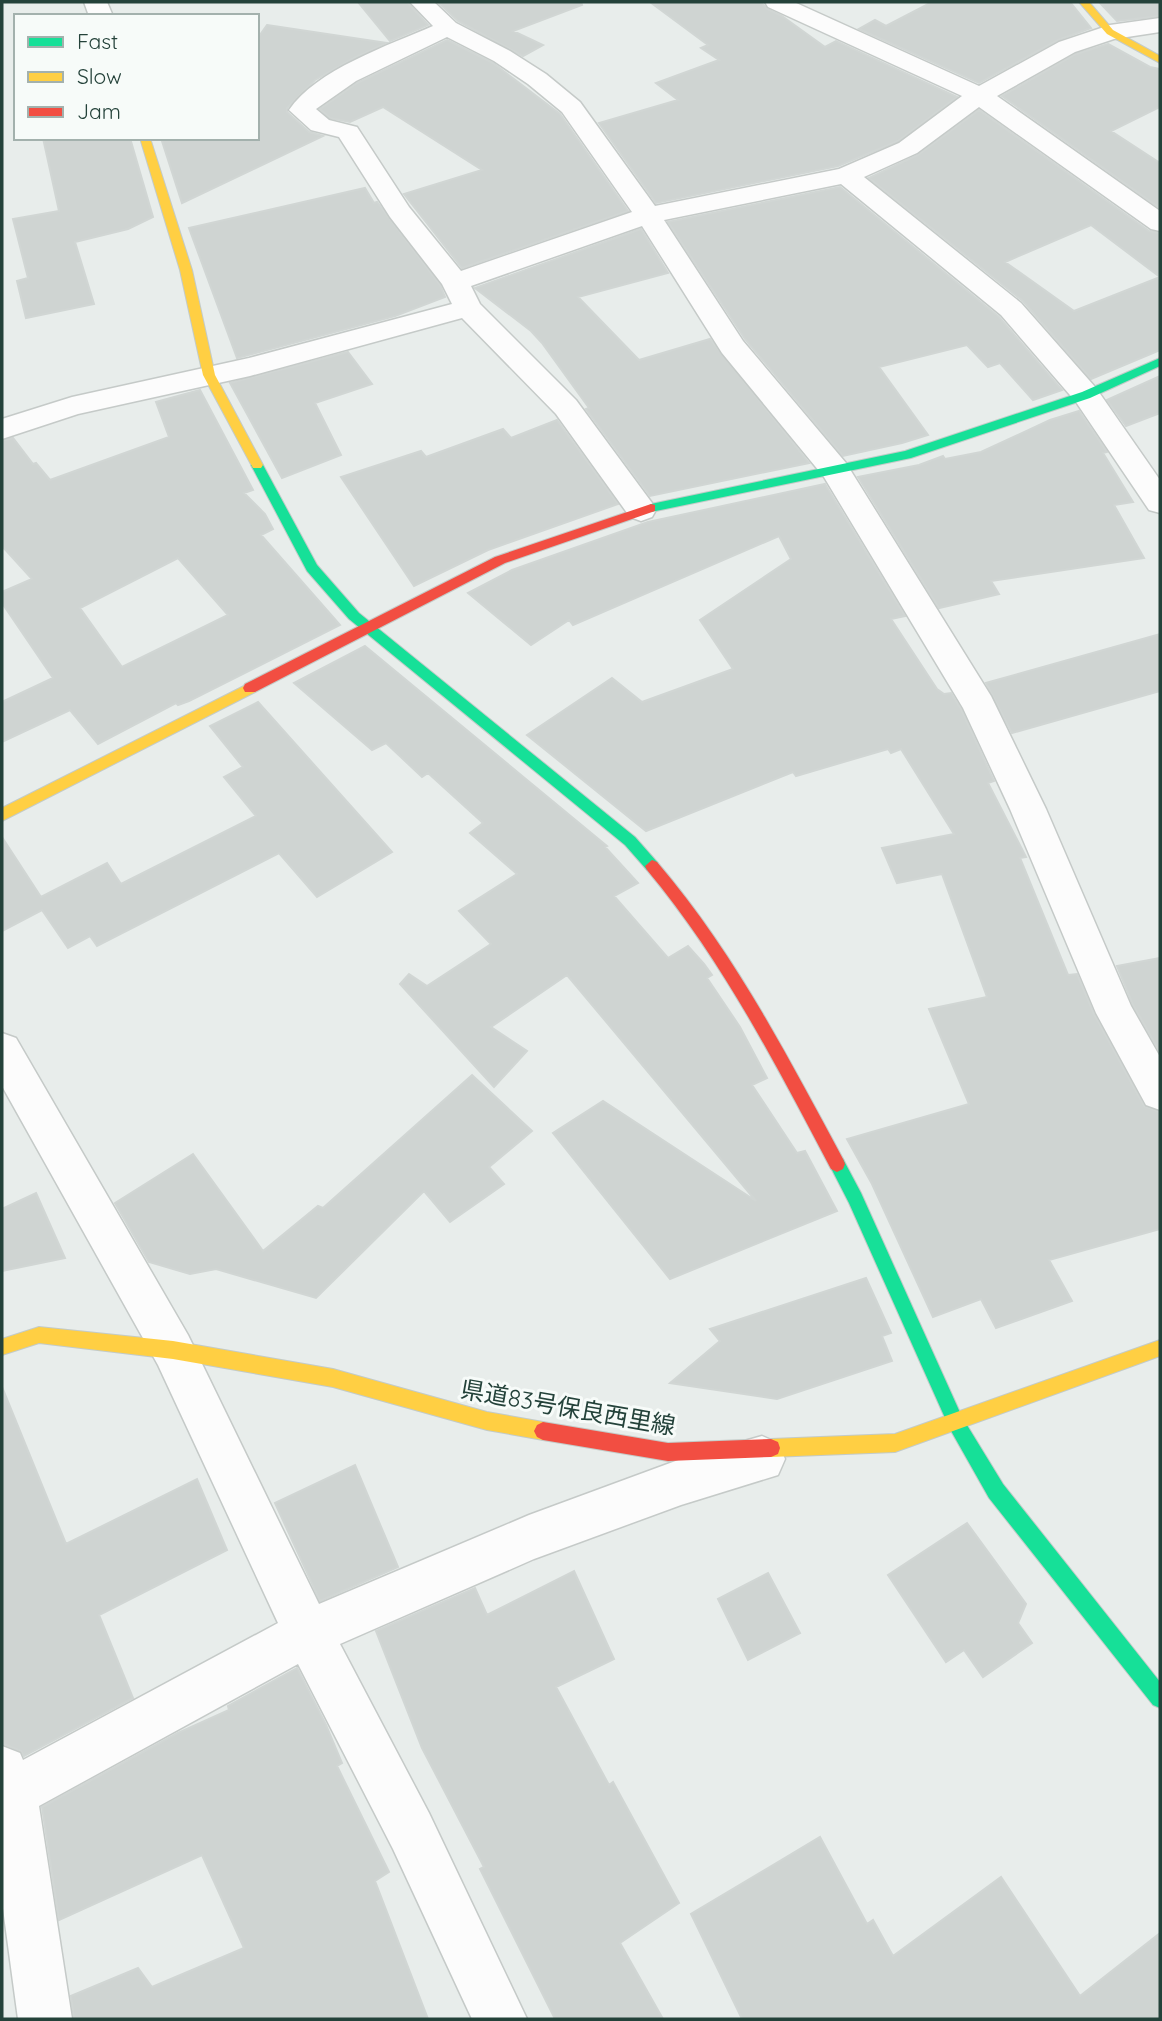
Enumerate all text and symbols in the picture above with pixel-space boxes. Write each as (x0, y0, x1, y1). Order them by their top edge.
legend (14, 14, 259, 140)
text: Fast (77, 28, 118, 54)
text: Slow (77, 63, 122, 89)
text: Jam (77, 98, 121, 124)
street label: 県道83号保良西里線 (458, 1373, 678, 1441)

